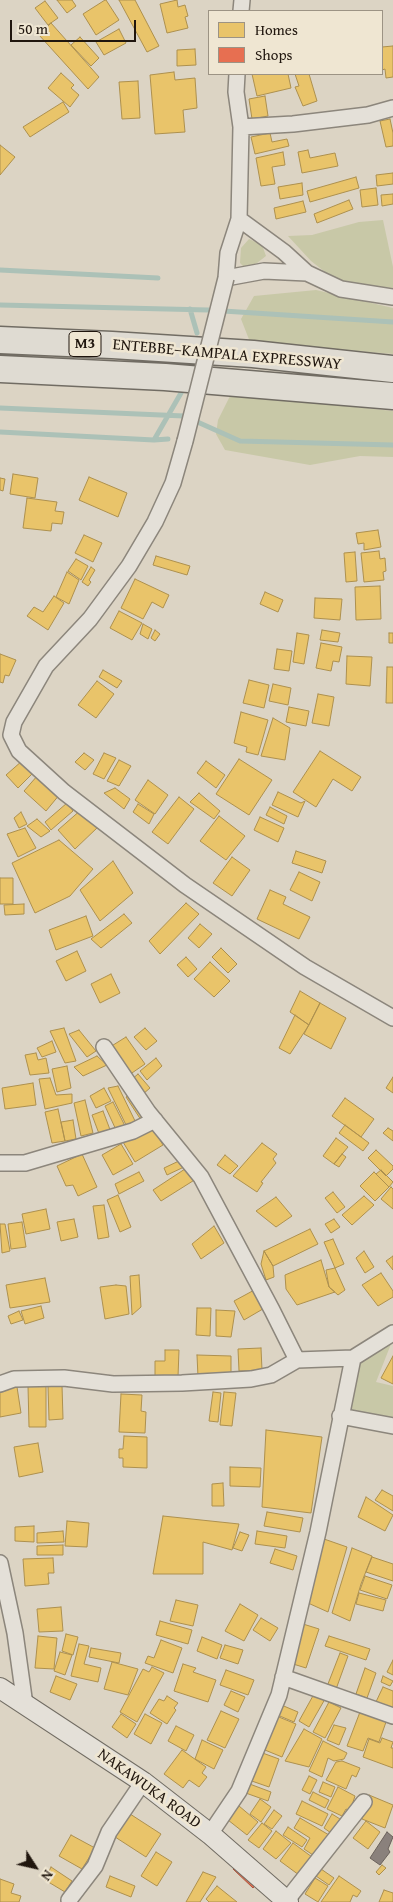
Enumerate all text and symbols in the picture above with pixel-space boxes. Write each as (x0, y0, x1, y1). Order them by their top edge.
scale bar (12, 10, 139, 42)
legend (208, 10, 383, 75)
text: 50 m (18, 18, 48, 39)
text: Homes (255, 19, 298, 40)
text: Shops (255, 44, 292, 65)
road number: M3 (69, 332, 101, 356)
street label: ENTEBBE–KAMPALA EXPRESSWAY (112, 335, 342, 375)
street label: NAKAWUKA ROAD (94, 1745, 204, 1833)
north arrow (10, 1842, 60, 1892)
text: N (36, 1866, 58, 1885)

